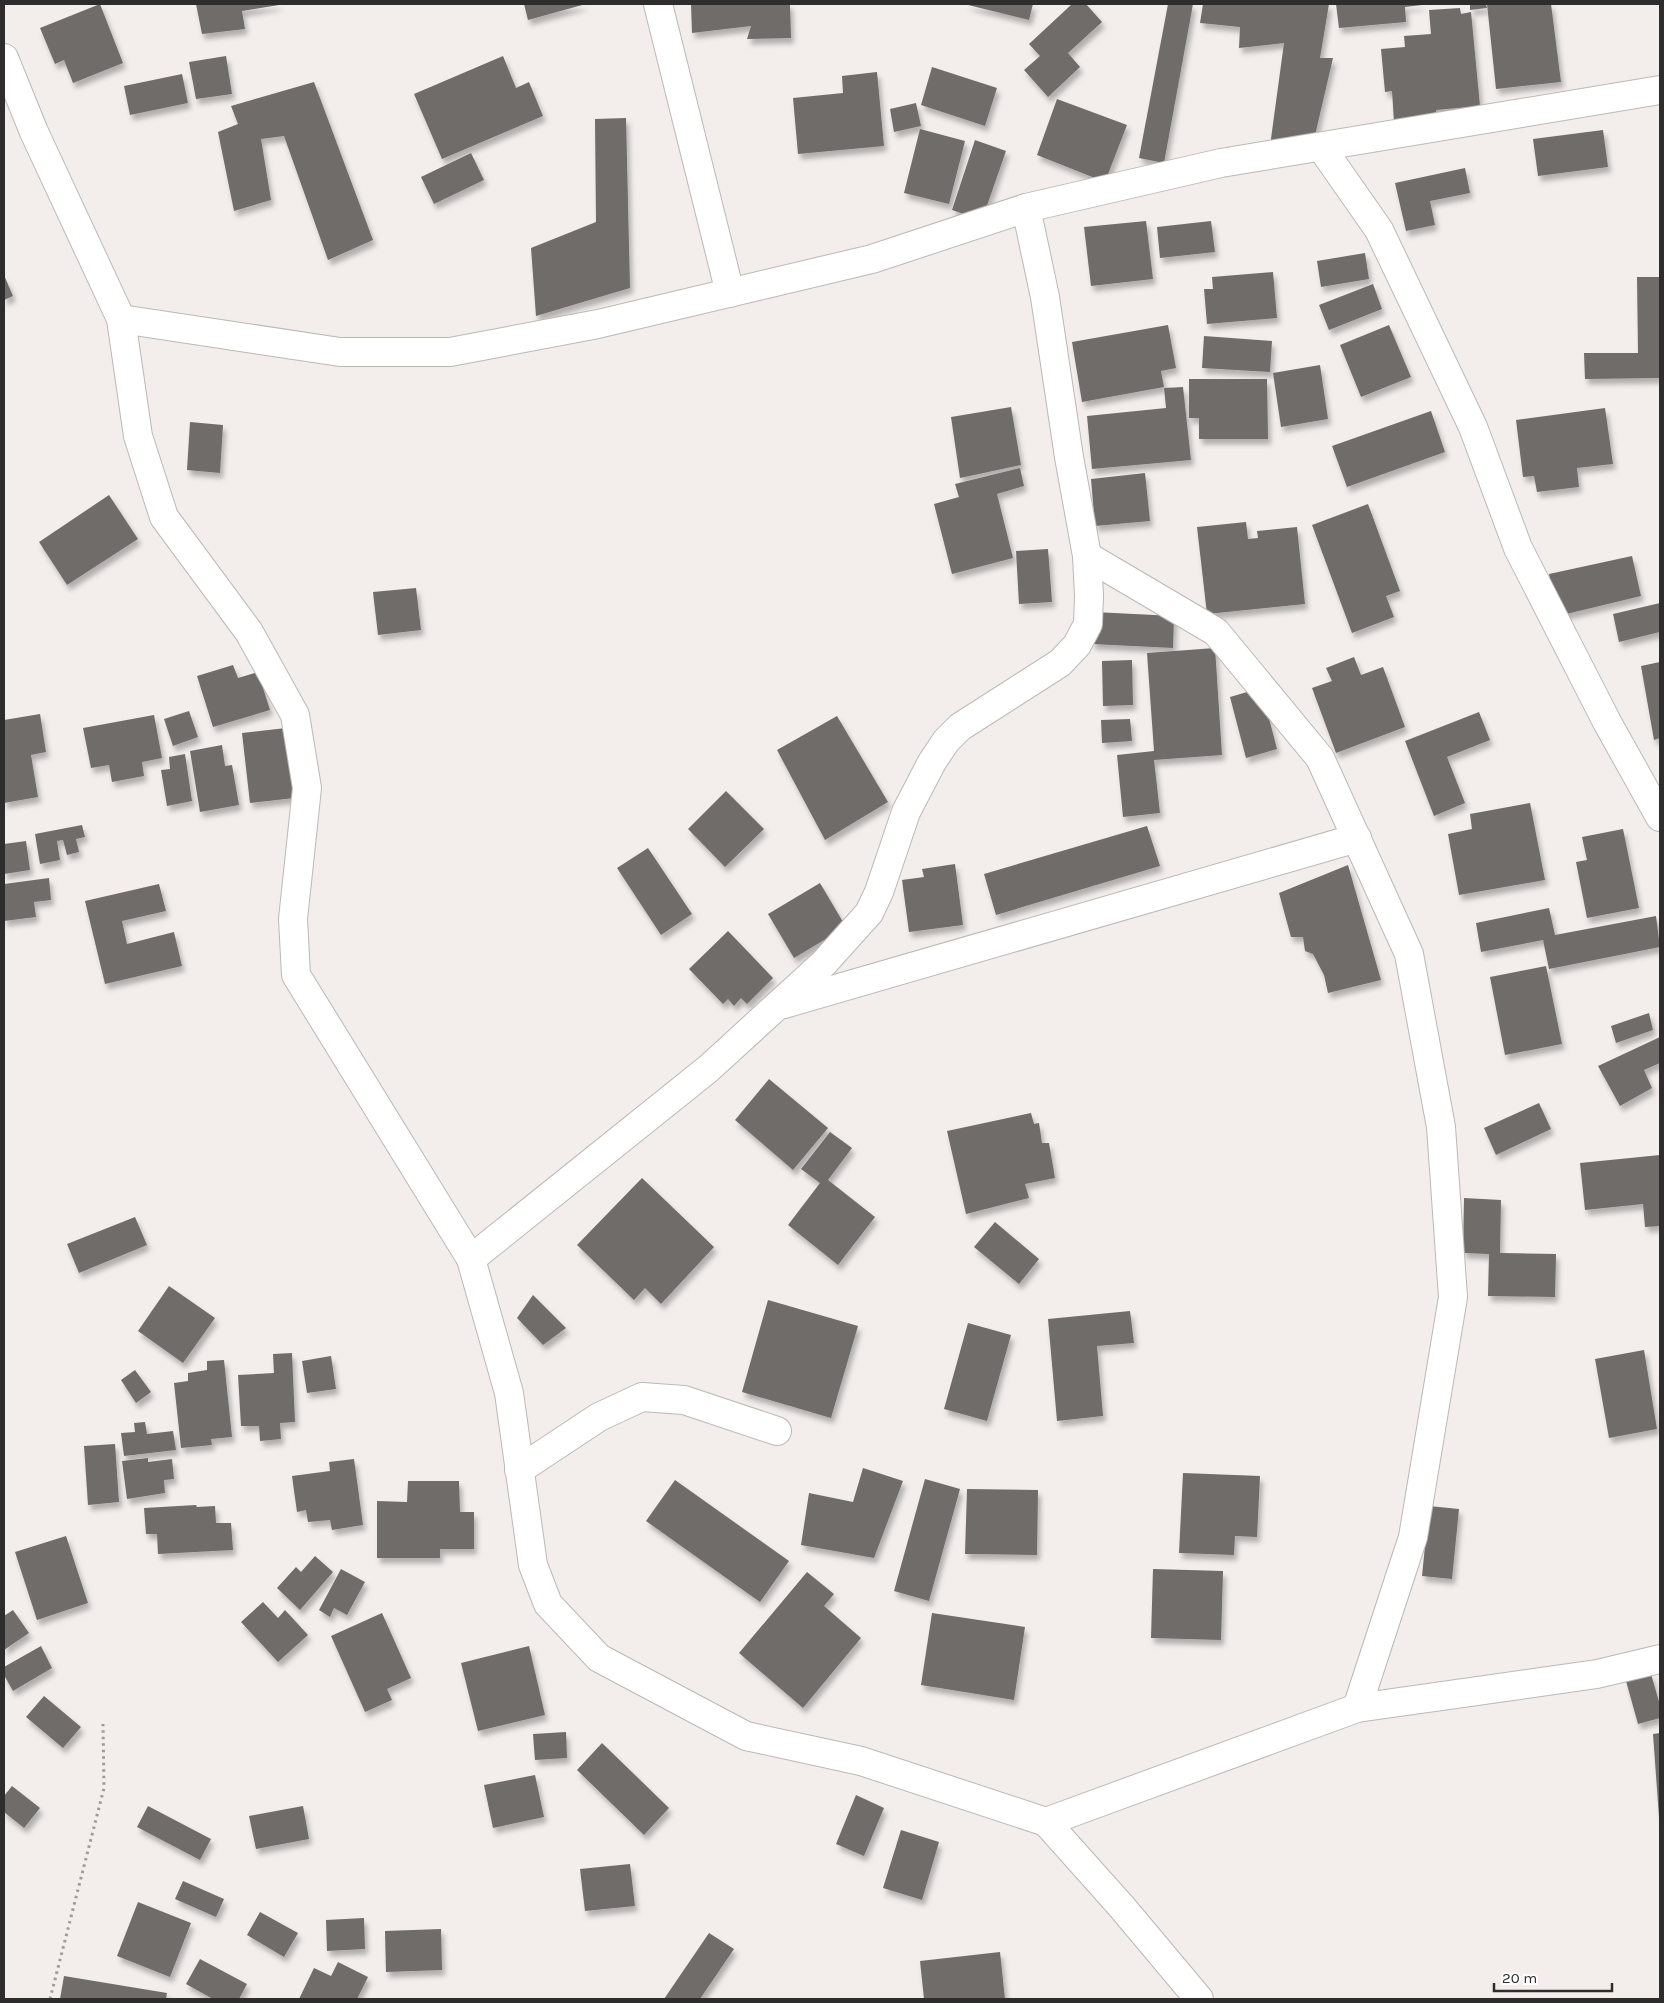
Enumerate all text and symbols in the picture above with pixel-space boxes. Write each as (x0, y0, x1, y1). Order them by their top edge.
scale bar (1494, 1960, 1612, 1992)
text: 20 m (1502, 1969, 1537, 1987)

